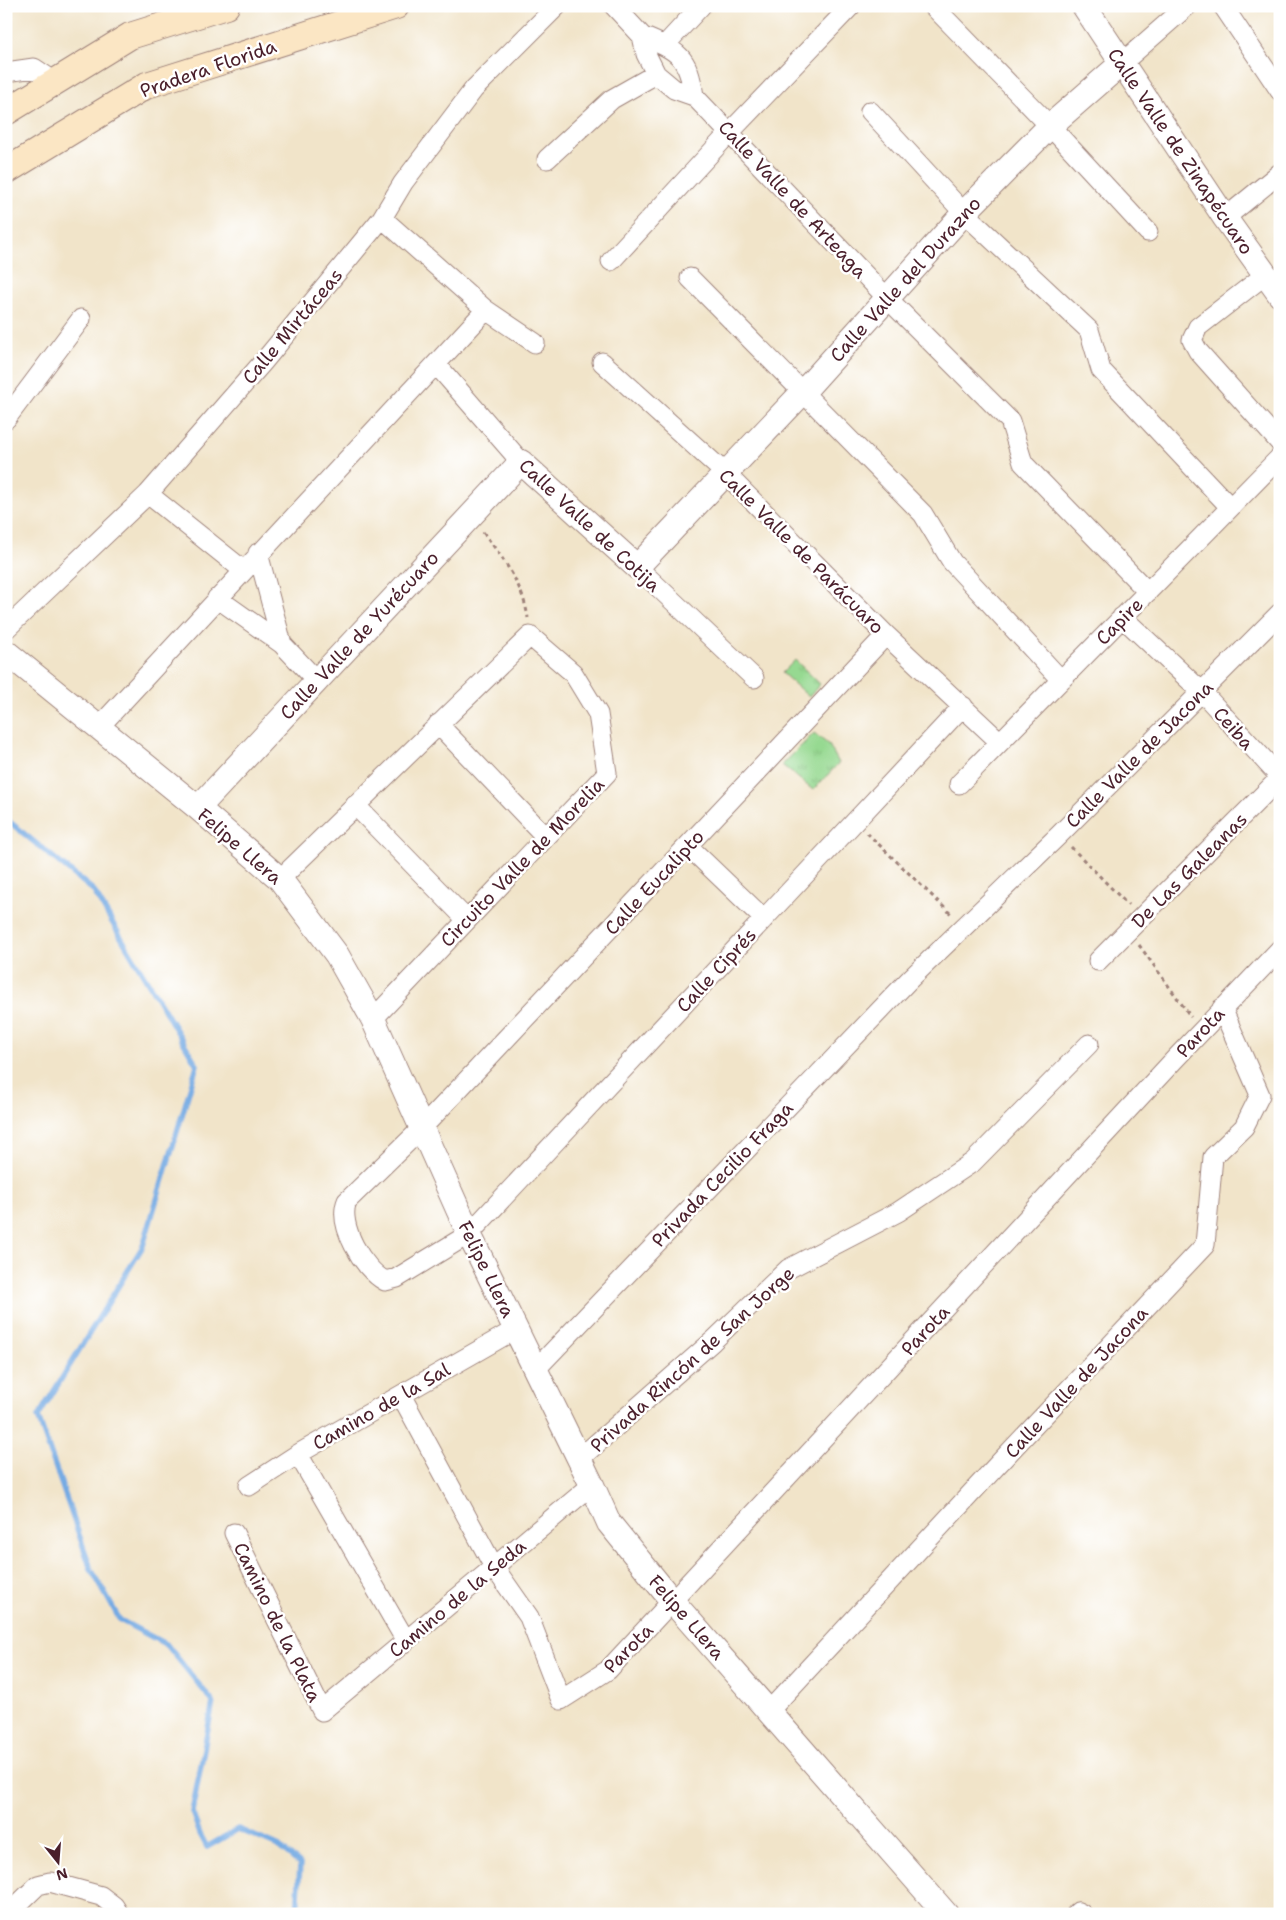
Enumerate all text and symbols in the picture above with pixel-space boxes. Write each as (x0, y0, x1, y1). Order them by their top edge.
street label: Pradera Florida (137, 33, 280, 104)
street label: Calle Valle de Zinapécuaro (1102, 43, 1259, 259)
street label: Calle Valle de Arteaga (713, 115, 873, 284)
street label: Calle Valle del Durazno (824, 191, 986, 367)
street label: Calle Mirtáceas (237, 263, 348, 389)
street label: Calle Valle de Cotija (514, 453, 666, 598)
street label: Calle Valle de Parácuaro (714, 463, 890, 639)
street label: Calle Valle de Yurécuaro (274, 546, 444, 725)
street label: Capire (1090, 592, 1148, 650)
street label: Calle Valle de Jacona (1060, 675, 1219, 834)
street label: Ceiba (1208, 701, 1260, 755)
street label: Circuito Valle de Morelia (435, 772, 610, 952)
street label: Felipe Llera (192, 803, 287, 890)
street label: De Las Galeanas (1126, 807, 1253, 934)
street label: Calle Eucalipto (599, 824, 710, 940)
street label: Calle Ciprés (671, 923, 762, 1018)
street label: Parota (1171, 1002, 1230, 1063)
street label: Privada Cecilio Fraga (646, 1096, 799, 1253)
street label: Felipe Llera (452, 1217, 521, 1322)
street label: Privada Rincón de San Jorge (585, 1261, 800, 1458)
street label: Parota (896, 1300, 955, 1361)
street label: Calle Valle de Jacona (999, 1301, 1154, 1464)
street label: Camino de la Sal (308, 1357, 455, 1456)
street label: Camino de la Seda (383, 1533, 531, 1663)
street label: Camino de la Plata (228, 1538, 327, 1707)
street label: Felipe Llera (643, 1570, 730, 1665)
street label: Parota (598, 1618, 659, 1679)
north arrow (32, 1838, 82, 1888)
text: N (54, 1864, 70, 1885)

